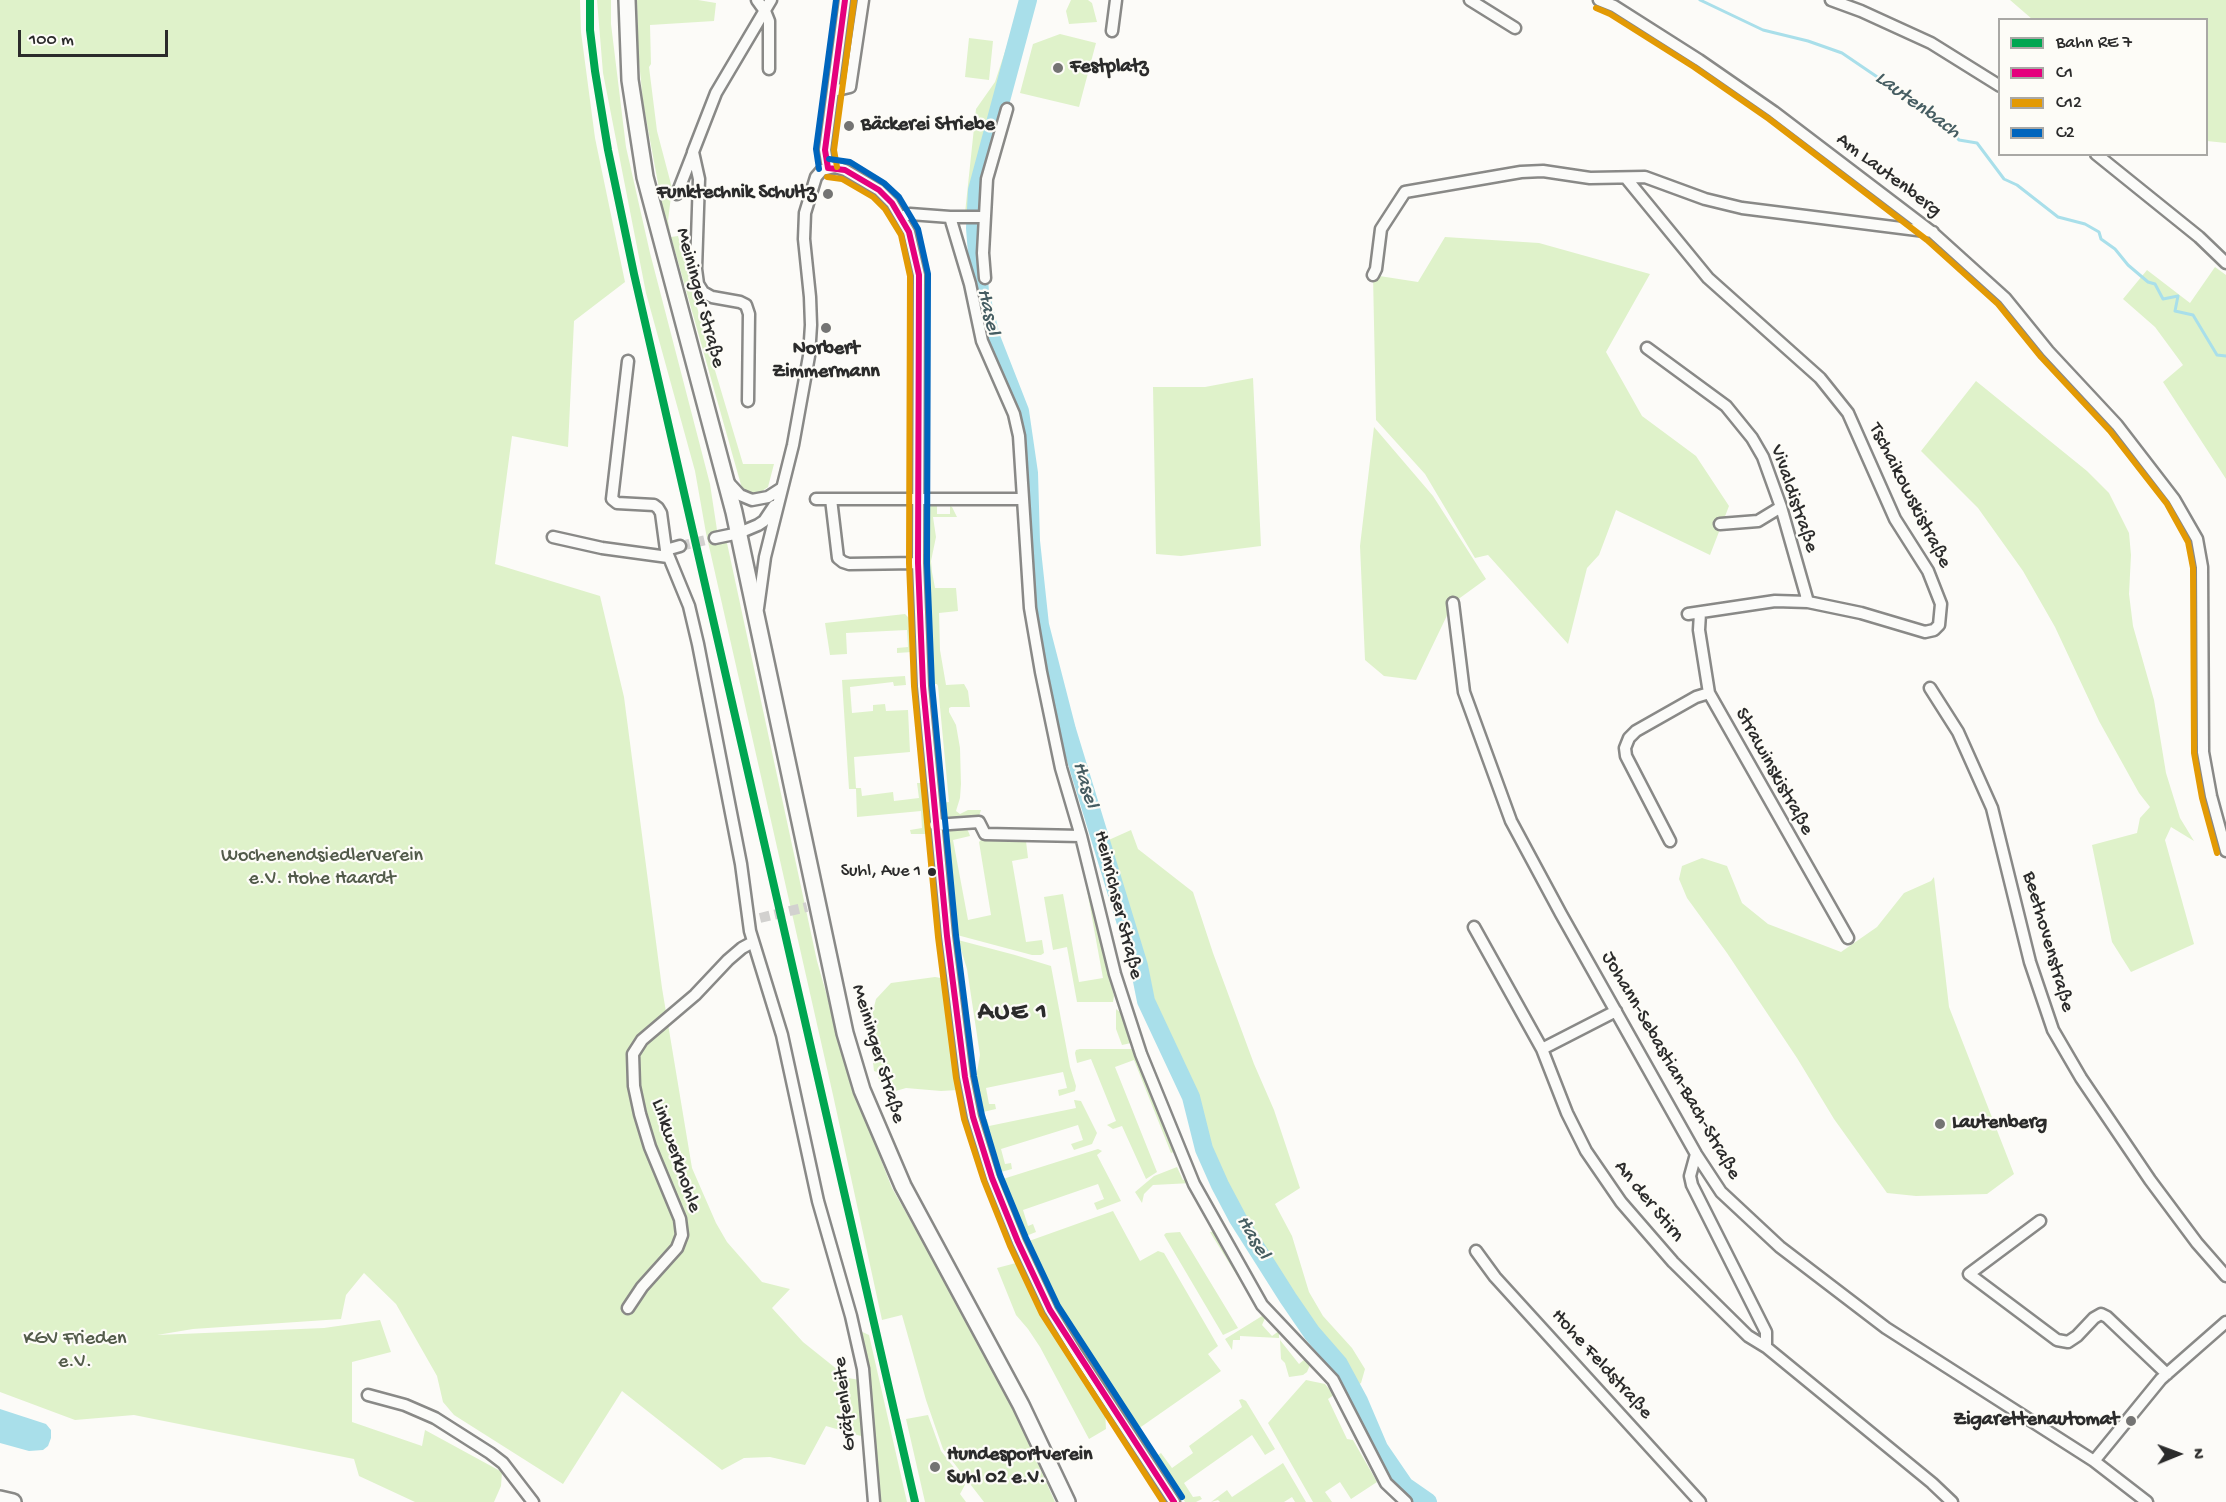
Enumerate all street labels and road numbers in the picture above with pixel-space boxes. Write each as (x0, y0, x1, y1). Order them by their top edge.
street label: Am Lautenberg (1831, 129, 1945, 223)
street label: Meininger Straße (669, 226, 729, 370)
street label: Tschaikowskistraße (1862, 419, 1956, 573)
street label: Vivaldistraße (1763, 442, 1823, 556)
street label: Strawinskistraße (1728, 704, 1818, 840)
street label: Heinrichser Straße (1087, 828, 1147, 982)
street label: Beethovenstraße (2015, 869, 2079, 1015)
street label: Johann-Sebastian-Bach-Straße (1595, 948, 1745, 1184)
street label: Meininger Straße (845, 982, 909, 1126)
street label: Linkwerkhohle (644, 1096, 706, 1216)
street label: An der Stirn (1608, 1156, 1688, 1248)
street label: Hohe Feldstraße (1545, 1305, 1657, 1425)
street label: Gräfenleite (829, 1356, 863, 1452)

